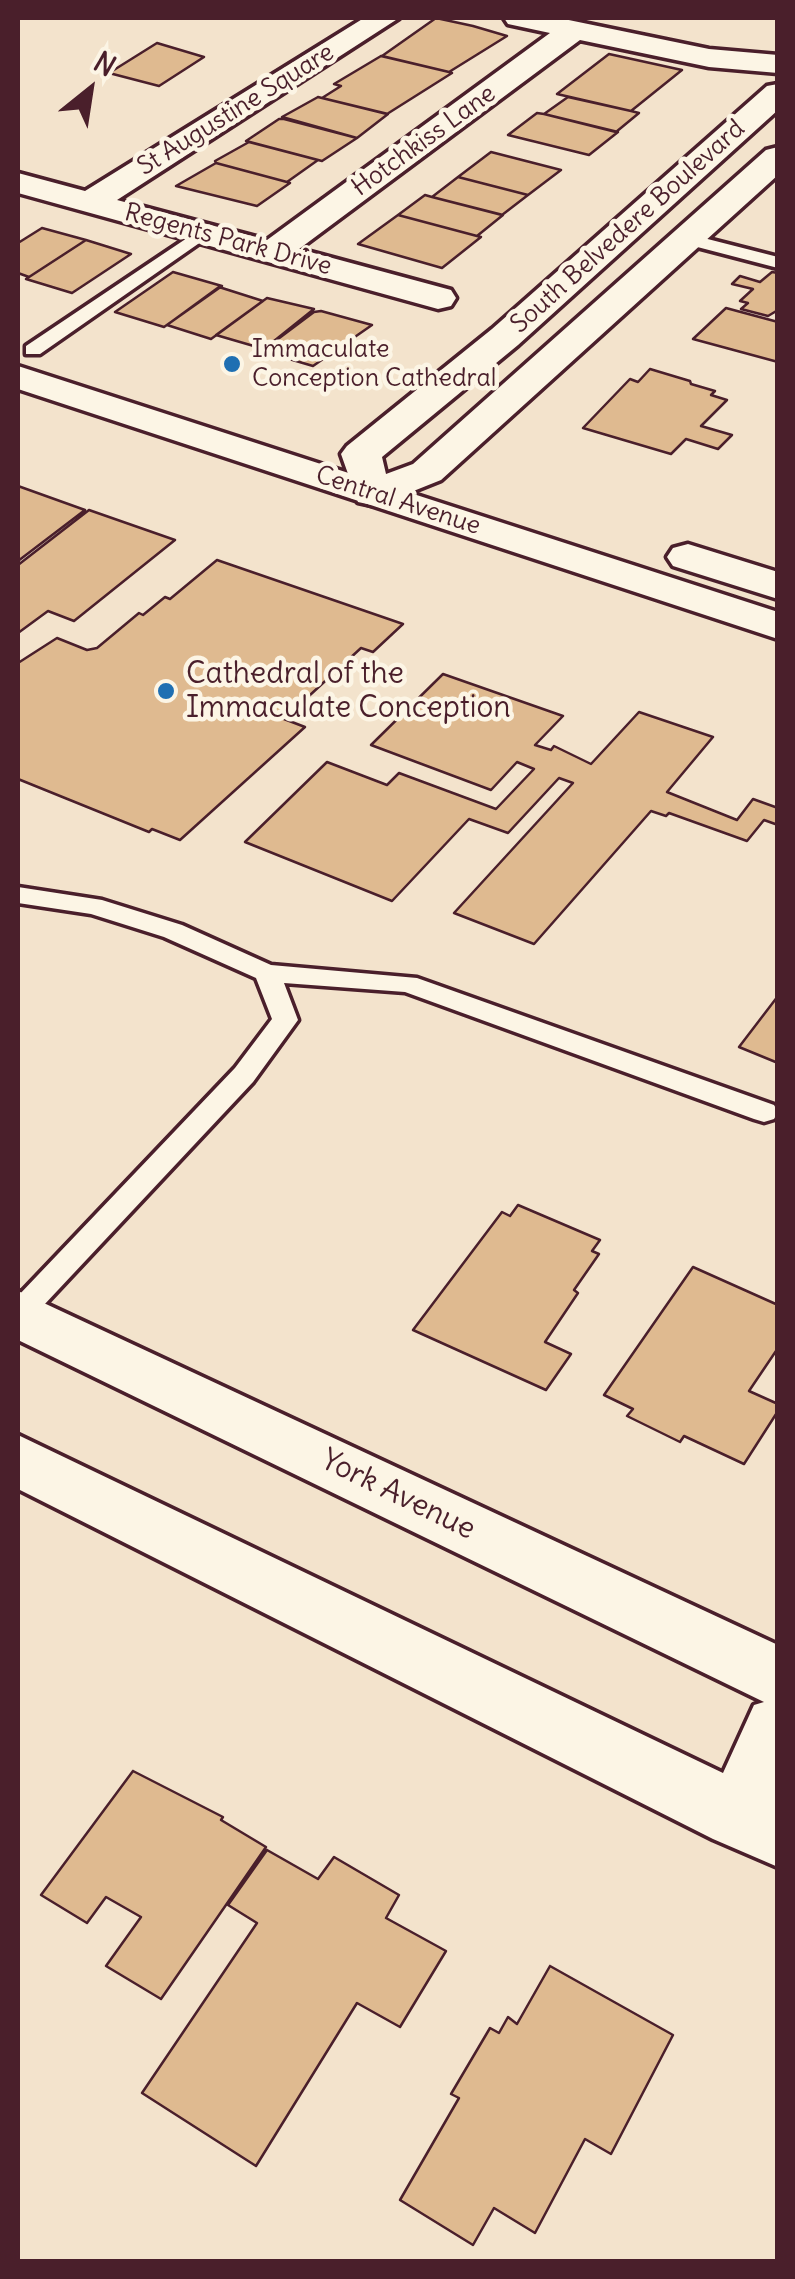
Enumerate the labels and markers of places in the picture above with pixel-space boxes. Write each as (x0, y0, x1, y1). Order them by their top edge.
place label: Immaculate Conception Cathedral (252, 335, 496, 394)
marker: Immaculate Conception Cathedral (221, 353, 243, 375)
place label: Cathedral of the Immaculate Conception (186, 656, 511, 726)
marker: Cathedral of the Immaculate Conception (155, 680, 177, 702)

